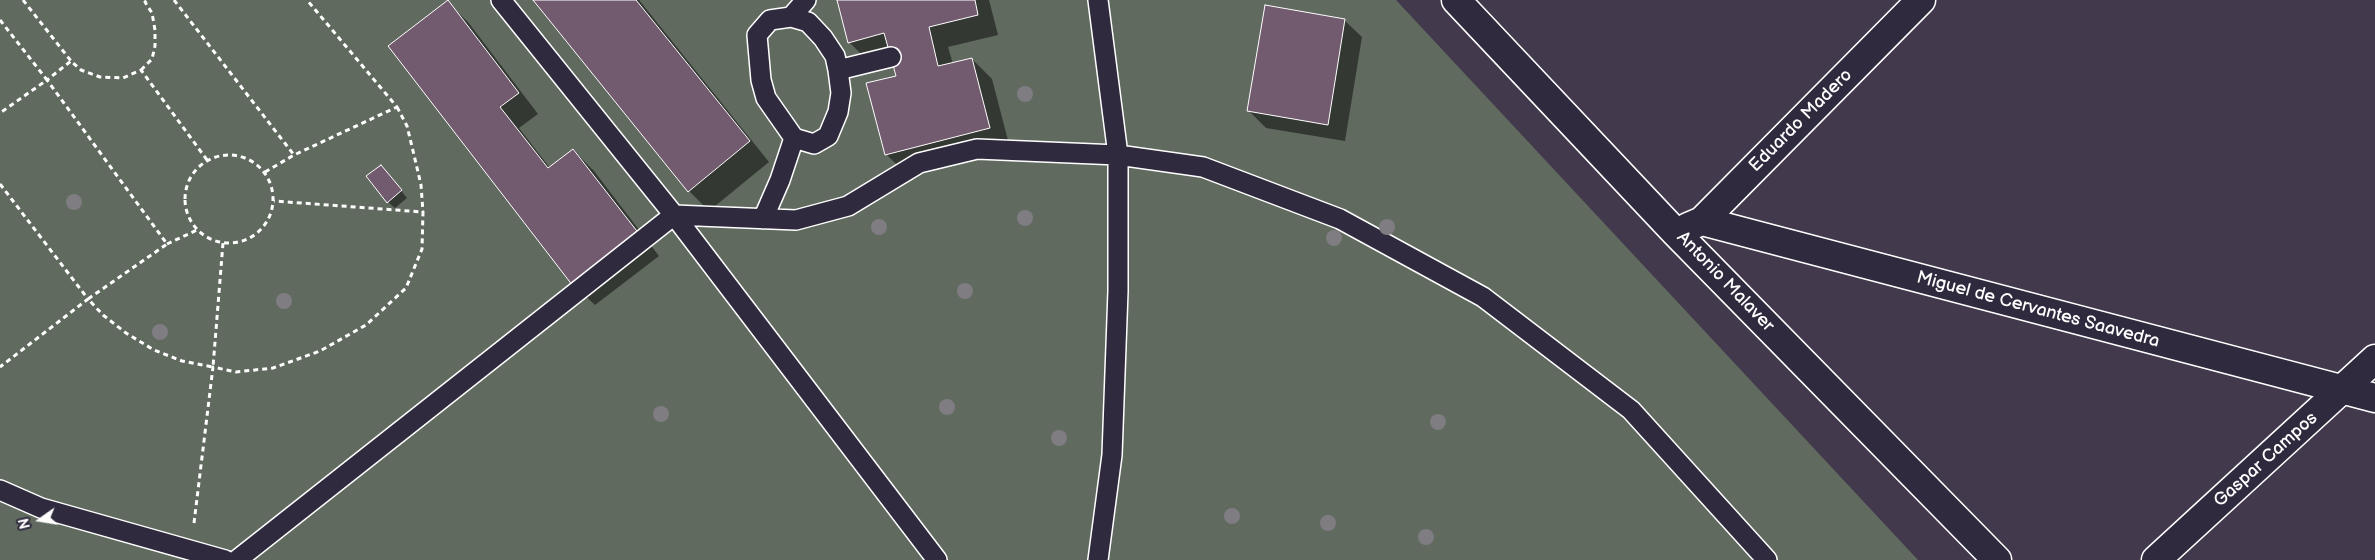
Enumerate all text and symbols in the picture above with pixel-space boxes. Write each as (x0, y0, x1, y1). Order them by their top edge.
street label: Eduardo Madero (1745, 65, 1857, 177)
street label: Antonio Malaver (1672, 227, 1778, 337)
street label: Miguel de Cervantes Saavedra (1914, 267, 2162, 353)
street label: Gaspar Campos (2210, 408, 2322, 512)
north arrow (15, 495, 65, 545)
text: N (15, 516, 34, 531)

